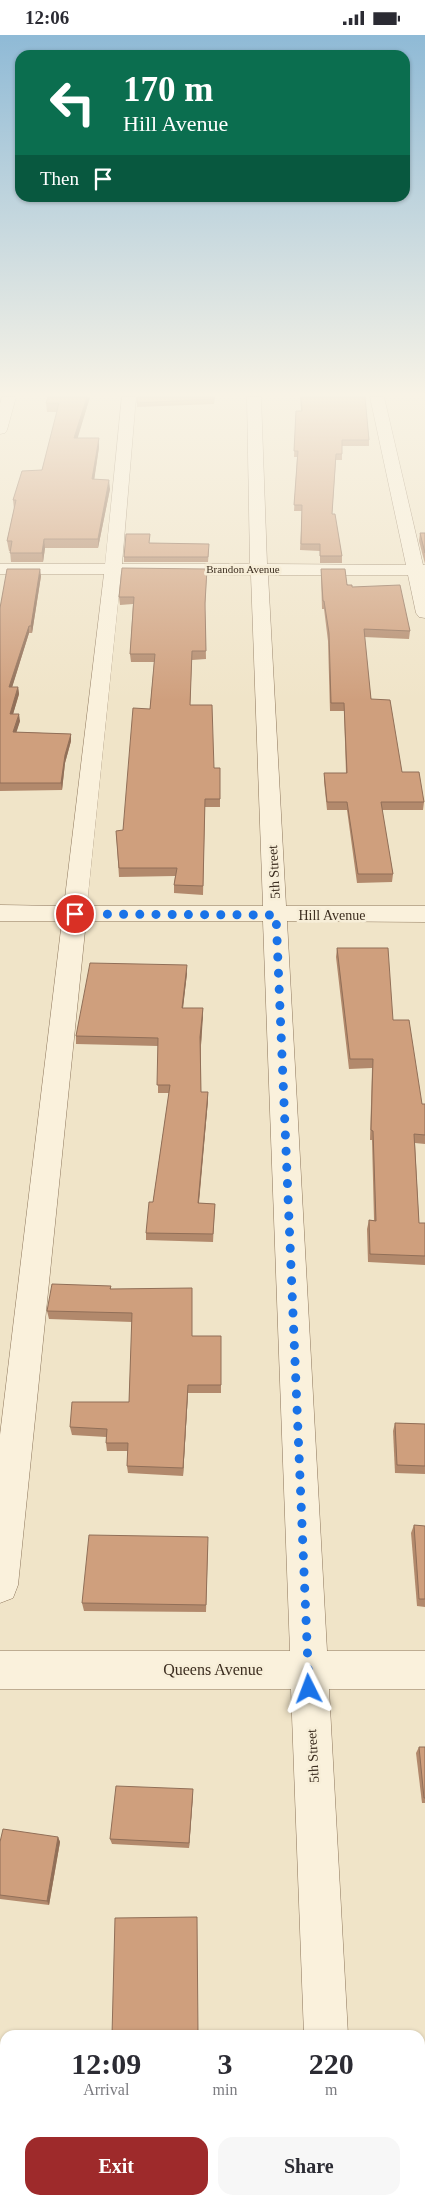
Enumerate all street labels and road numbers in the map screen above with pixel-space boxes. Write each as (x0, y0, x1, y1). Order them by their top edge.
street label: Brandon Avenue (206, 563, 280, 575)
street label: 5th Street (265, 845, 283, 899)
street label: Hill Avenue (298, 908, 366, 923)
street label: Queens Avenue (163, 1661, 263, 1678)
street label: 5th Street (304, 1729, 322, 1783)

